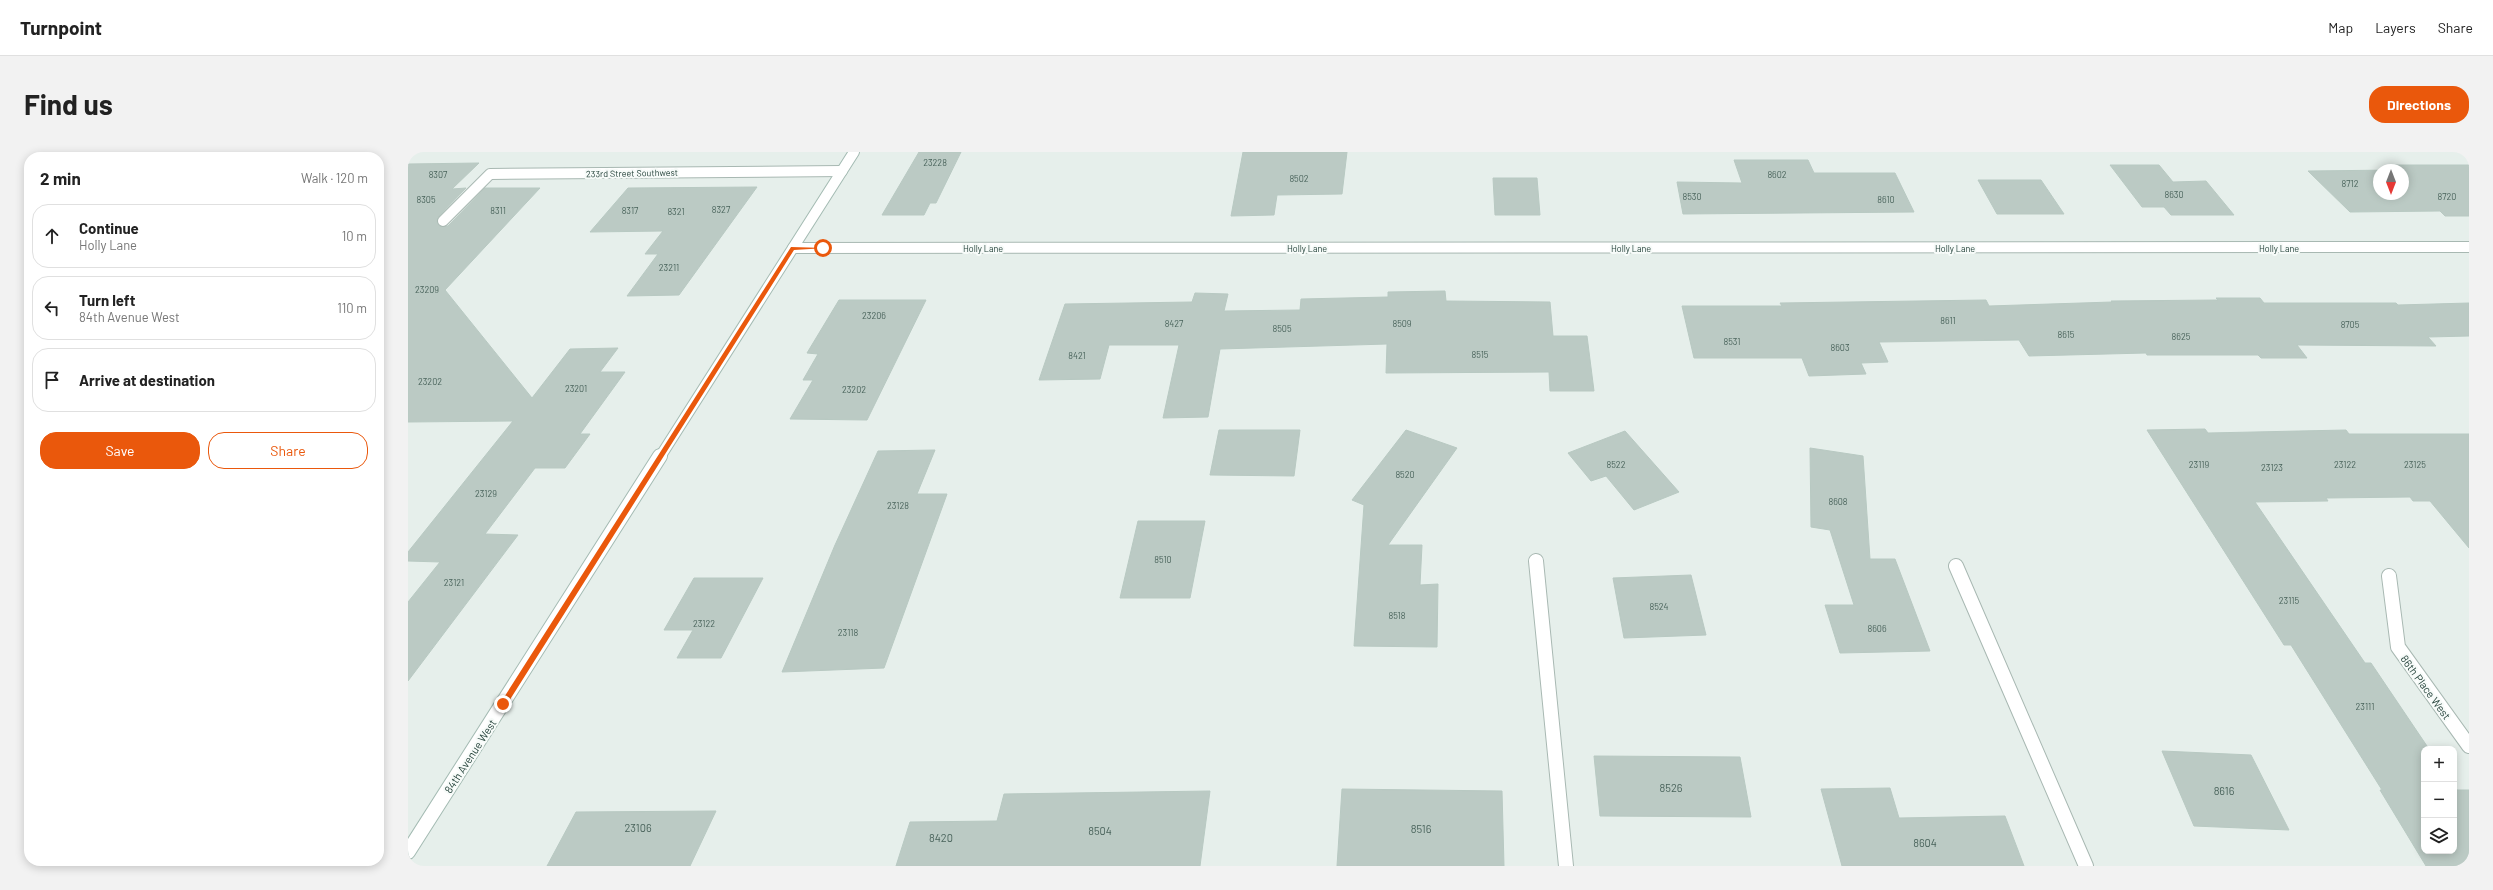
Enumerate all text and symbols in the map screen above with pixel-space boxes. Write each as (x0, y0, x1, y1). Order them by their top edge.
text: Turnpoint (20, 16, 102, 39)
text: Map (2328, 19, 2353, 36)
text: Layers (2375, 19, 2416, 36)
text: Share (2438, 19, 2473, 36)
button: Directions (2369, 86, 2469, 123)
text: Find us (24, 87, 113, 121)
house number: 23228 (923, 157, 947, 168)
north arrow (2373, 164, 2409, 200)
street label: 233rd Street Southwest (586, 167, 678, 179)
text: 2 min (40, 168, 81, 188)
house number: 8307 (429, 169, 448, 180)
house number: 8602 (1767, 169, 1787, 180)
text: Walk · 120 m (301, 170, 368, 186)
house number: 8502 (1289, 173, 1309, 184)
house number: 8712 (2342, 178, 2359, 189)
house number: 8630 (2164, 189, 2184, 200)
house number: 8530 (1682, 191, 1702, 202)
house number: 8720 (2438, 191, 2456, 202)
house number: 8305 (416, 194, 436, 205)
house number: 8610 (1877, 194, 1895, 205)
house number: 8327 (712, 204, 731, 215)
house number: 8311 (490, 205, 506, 216)
house number: 8317 (622, 205, 639, 216)
house number: 8321 (667, 206, 685, 217)
text: Continue (79, 219, 139, 237)
icon: ahead (41, 225, 63, 247)
text: 10 m (342, 228, 367, 244)
text: Holly Lane (79, 237, 137, 253)
route start (814, 239, 832, 257)
street label: Holly Lane (963, 243, 1003, 254)
street label: Holly Lane (1287, 243, 1327, 254)
street label: Holly Lane (1611, 243, 1651, 254)
street label: Holly Lane (1935, 243, 1975, 254)
street label: Holly Lane (2259, 243, 2299, 254)
house number: 23211 (659, 262, 679, 273)
house number: 23209 (415, 284, 439, 295)
text: Turn left (79, 291, 135, 309)
icon: left (41, 297, 63, 319)
text: 110 m (337, 300, 367, 316)
text: 84th Avenue West (79, 309, 180, 325)
house number: 23206 (862, 310, 886, 321)
house number: 8611 (1940, 315, 1956, 326)
house number: 8427 (1165, 318, 1184, 329)
house number: 8509 (1392, 318, 1412, 329)
house number: 8705 (2341, 319, 2360, 330)
house number: 8505 (1272, 323, 1292, 334)
house number: 8615 (2058, 329, 2075, 340)
house number: 8625 (2172, 331, 2191, 342)
house number: 8531 (1723, 336, 1741, 347)
house number: 8603 (1830, 342, 1850, 353)
house number: 8515 (1472, 349, 1489, 360)
house number: 8421 (1068, 350, 1086, 361)
icon: arrive (41, 369, 63, 391)
text: Arrive at destination (79, 371, 215, 389)
house number: 23202 (418, 376, 442, 387)
house number: 23201 (565, 383, 587, 394)
house number: 23202 (842, 384, 866, 395)
button: Save (40, 432, 200, 469)
button: Share (208, 432, 368, 469)
house number: 8522 (1607, 459, 1626, 470)
house number: 23119 (2189, 459, 2209, 470)
house number: 23122 (2334, 459, 2356, 470)
house number: 23125 (2404, 459, 2426, 470)
house number: 23123 (2261, 462, 2283, 473)
house number: 8520 (1395, 469, 1415, 480)
house number: 23129 (475, 488, 497, 499)
house number: 8608 (1828, 496, 1848, 507)
house number: 23128 (887, 500, 909, 511)
house number: 8510 (1154, 554, 1172, 565)
house number: 23121 (444, 577, 464, 588)
house number: 23115 (2279, 595, 2300, 606)
house number: 8524 (1649, 601, 1669, 612)
house number: 8518 (1389, 610, 1406, 621)
house number: 23122 (693, 618, 715, 629)
house number: 8606 (1867, 623, 1887, 634)
house number: 23118 (838, 627, 858, 638)
street label: 86th Place West (2398, 652, 2454, 722)
route end (494, 695, 512, 713)
house number: 23111 (2356, 701, 2374, 712)
street label: 84th Avenue West (441, 717, 499, 795)
map controls (2421, 746, 2457, 854)
button: + (2421, 746, 2457, 782)
house number: 8526 (1660, 781, 1683, 794)
button: − (2421, 782, 2457, 818)
house number: 8616 (2214, 784, 2235, 797)
button: layers (2421, 818, 2457, 854)
house number: 23106 (624, 821, 652, 834)
house number: 8516 (1411, 822, 1432, 835)
house number: 8504 (1088, 824, 1112, 837)
house number: 8420 (929, 831, 953, 844)
house number: 8604 (1913, 836, 1937, 849)

